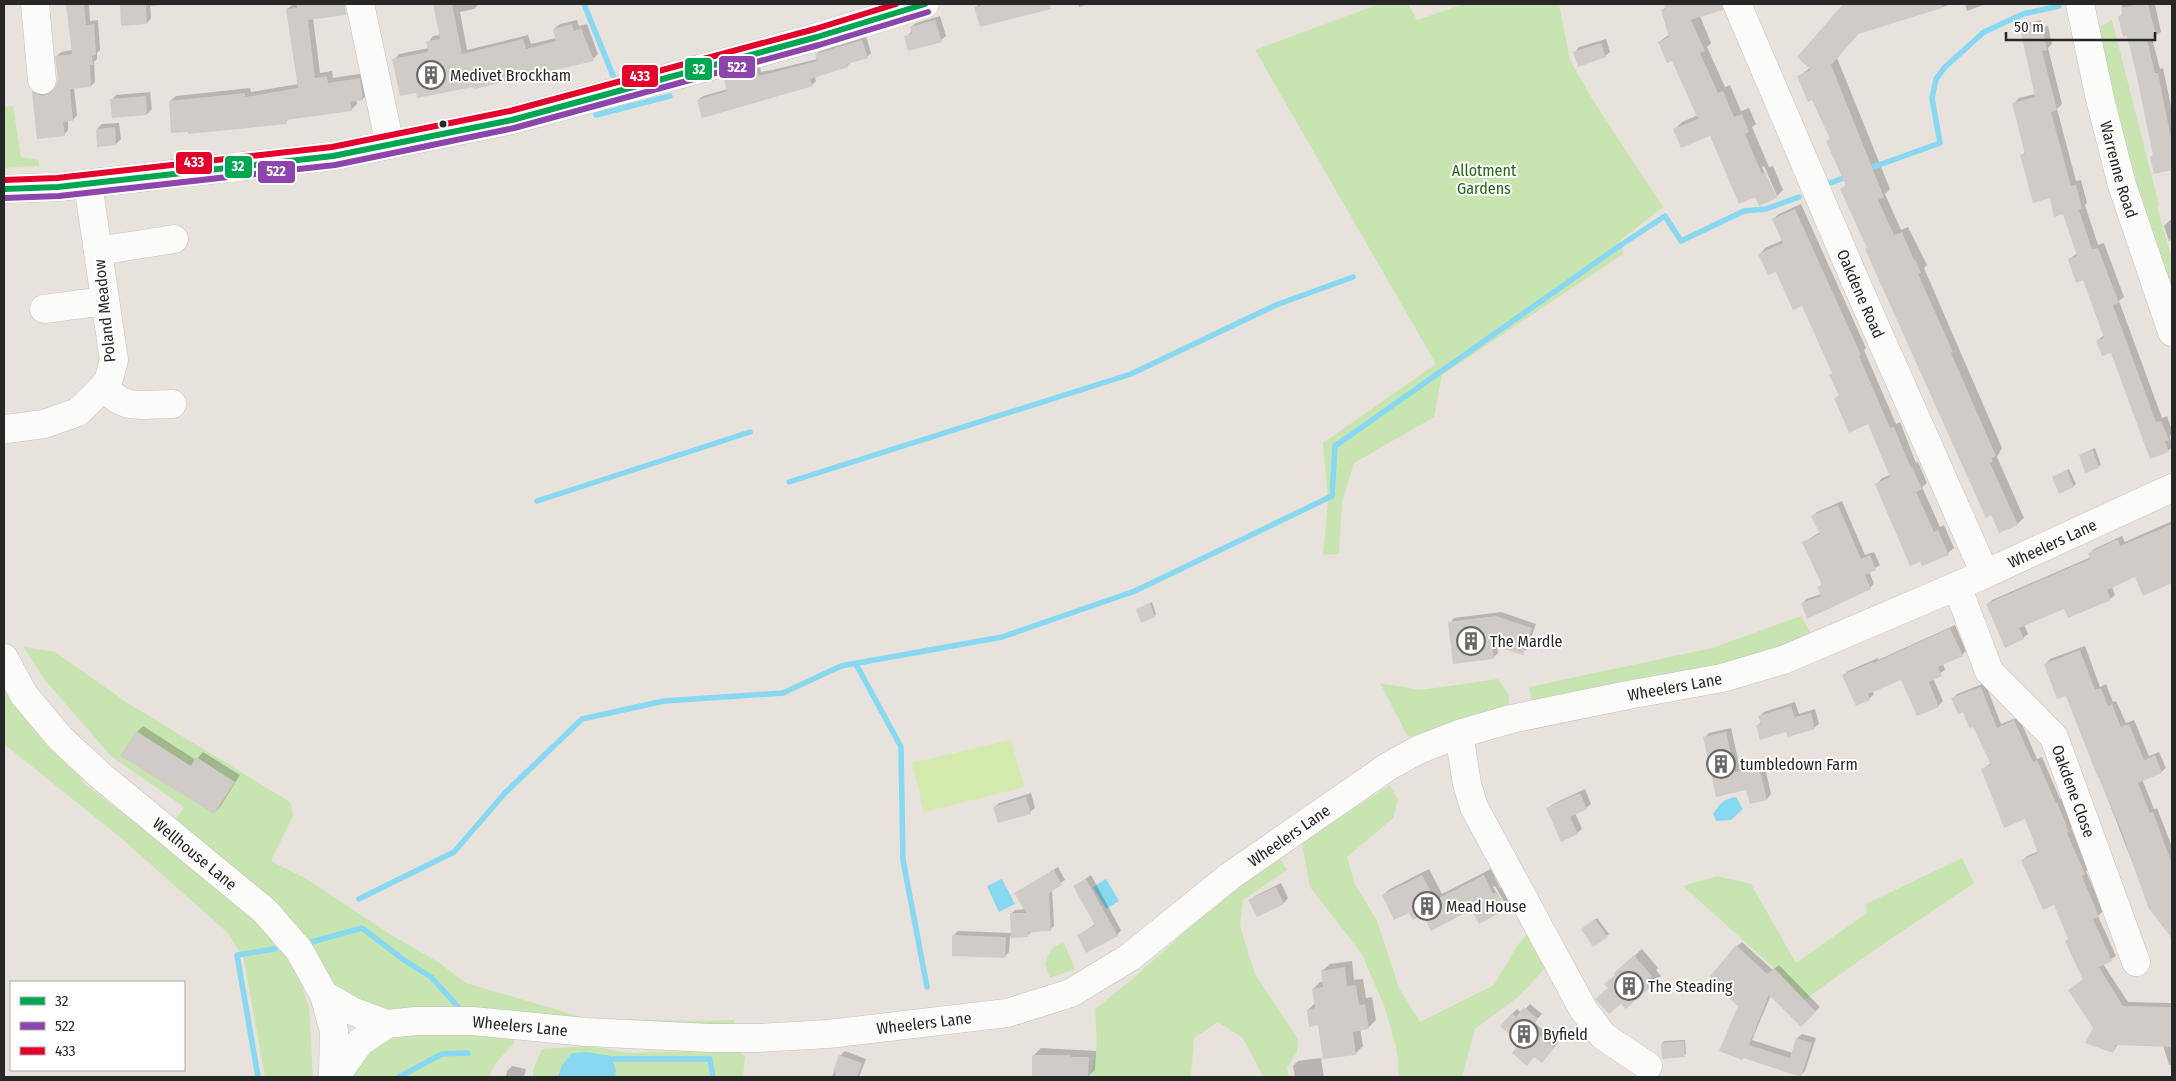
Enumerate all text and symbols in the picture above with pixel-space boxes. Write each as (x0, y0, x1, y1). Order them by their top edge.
scale bar (2006, 10, 2155, 42)
text: 50 m (2014, 18, 2044, 36)
line badge: 522 (718, 55, 756, 79)
line badge: 32 (684, 57, 713, 81)
text: 522 (727, 59, 747, 76)
building icon: Medivet Brockham (416, 60, 446, 90)
text: 32 (692, 61, 706, 78)
line badge: 433 (621, 64, 659, 88)
place label: Medivet Brockham (450, 66, 571, 85)
text: 433 (630, 68, 651, 85)
unlabelled marker (438, 119, 448, 129)
street label: Warrenne Road (2096, 119, 2141, 220)
line badge: 433 (175, 151, 213, 175)
text: 433 (184, 154, 205, 171)
line badge: 32 (224, 155, 253, 179)
text: 32 (231, 158, 245, 175)
line badge: 522 (257, 160, 296, 184)
park label: Allotment Gardens (1452, 161, 1517, 198)
text: 522 (266, 163, 286, 180)
street label: Oakdene Road (1833, 247, 1888, 341)
street label: Poland Meadow (90, 258, 119, 363)
street label: Wheelers Lane (2005, 515, 2100, 572)
building icon: The Mardle (1456, 626, 1486, 656)
place label: The Mardle (1490, 632, 1563, 651)
street label: Wheelers Lane (1626, 669, 1724, 705)
street label: Oakdene Close (2048, 742, 2099, 840)
building icon: tumbledown Farm (1706, 749, 1736, 779)
place label: tumbledown Farm (1740, 755, 1858, 774)
street label: Wheelers Lane (1244, 801, 1334, 871)
street label: Wellhouse Lane (149, 814, 241, 894)
building icon: Mead House (1412, 891, 1442, 921)
place label: Mead House (1446, 897, 1527, 916)
building icon: The Steading (1614, 971, 1644, 1001)
place label: The Steading (1648, 977, 1733, 996)
legend (10, 981, 185, 1071)
text: 32 (55, 992, 69, 1010)
street label: Wheelers Lane (875, 1008, 973, 1038)
street label: Wheelers Lane (472, 1012, 569, 1040)
text: 522 (55, 1017, 75, 1035)
building icon: Byfield (1509, 1019, 1539, 1049)
place label: Byfield (1543, 1025, 1588, 1044)
text: 433 (55, 1042, 76, 1060)

